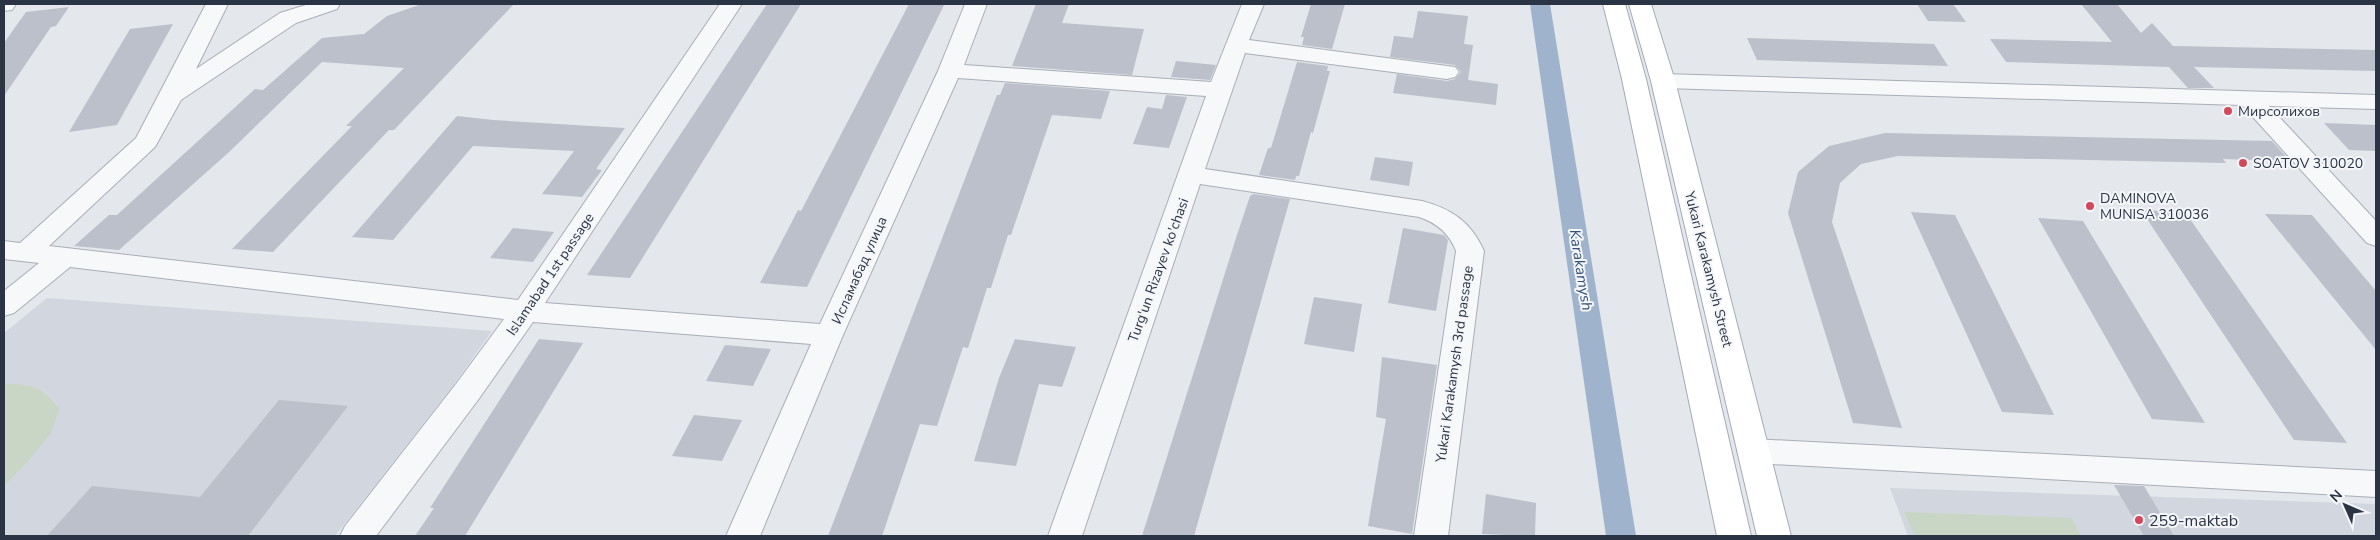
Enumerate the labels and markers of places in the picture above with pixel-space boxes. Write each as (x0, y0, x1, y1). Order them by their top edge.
place label: Мирсолихов (2238, 102, 2320, 121)
marker: Мирсолихов (2222, 105, 2234, 117)
place label: SOATOV 310020 (2253, 154, 2363, 173)
marker: SOATOV 310020 (2237, 157, 2249, 169)
place label: DAMINOVA MUNISA 310036 (2100, 189, 2209, 224)
marker: DAMINOVA MUNISA 310036 (2084, 200, 2096, 212)
place label: 259-maktab (2149, 510, 2238, 532)
marker: 259-maktab (2133, 514, 2145, 526)

